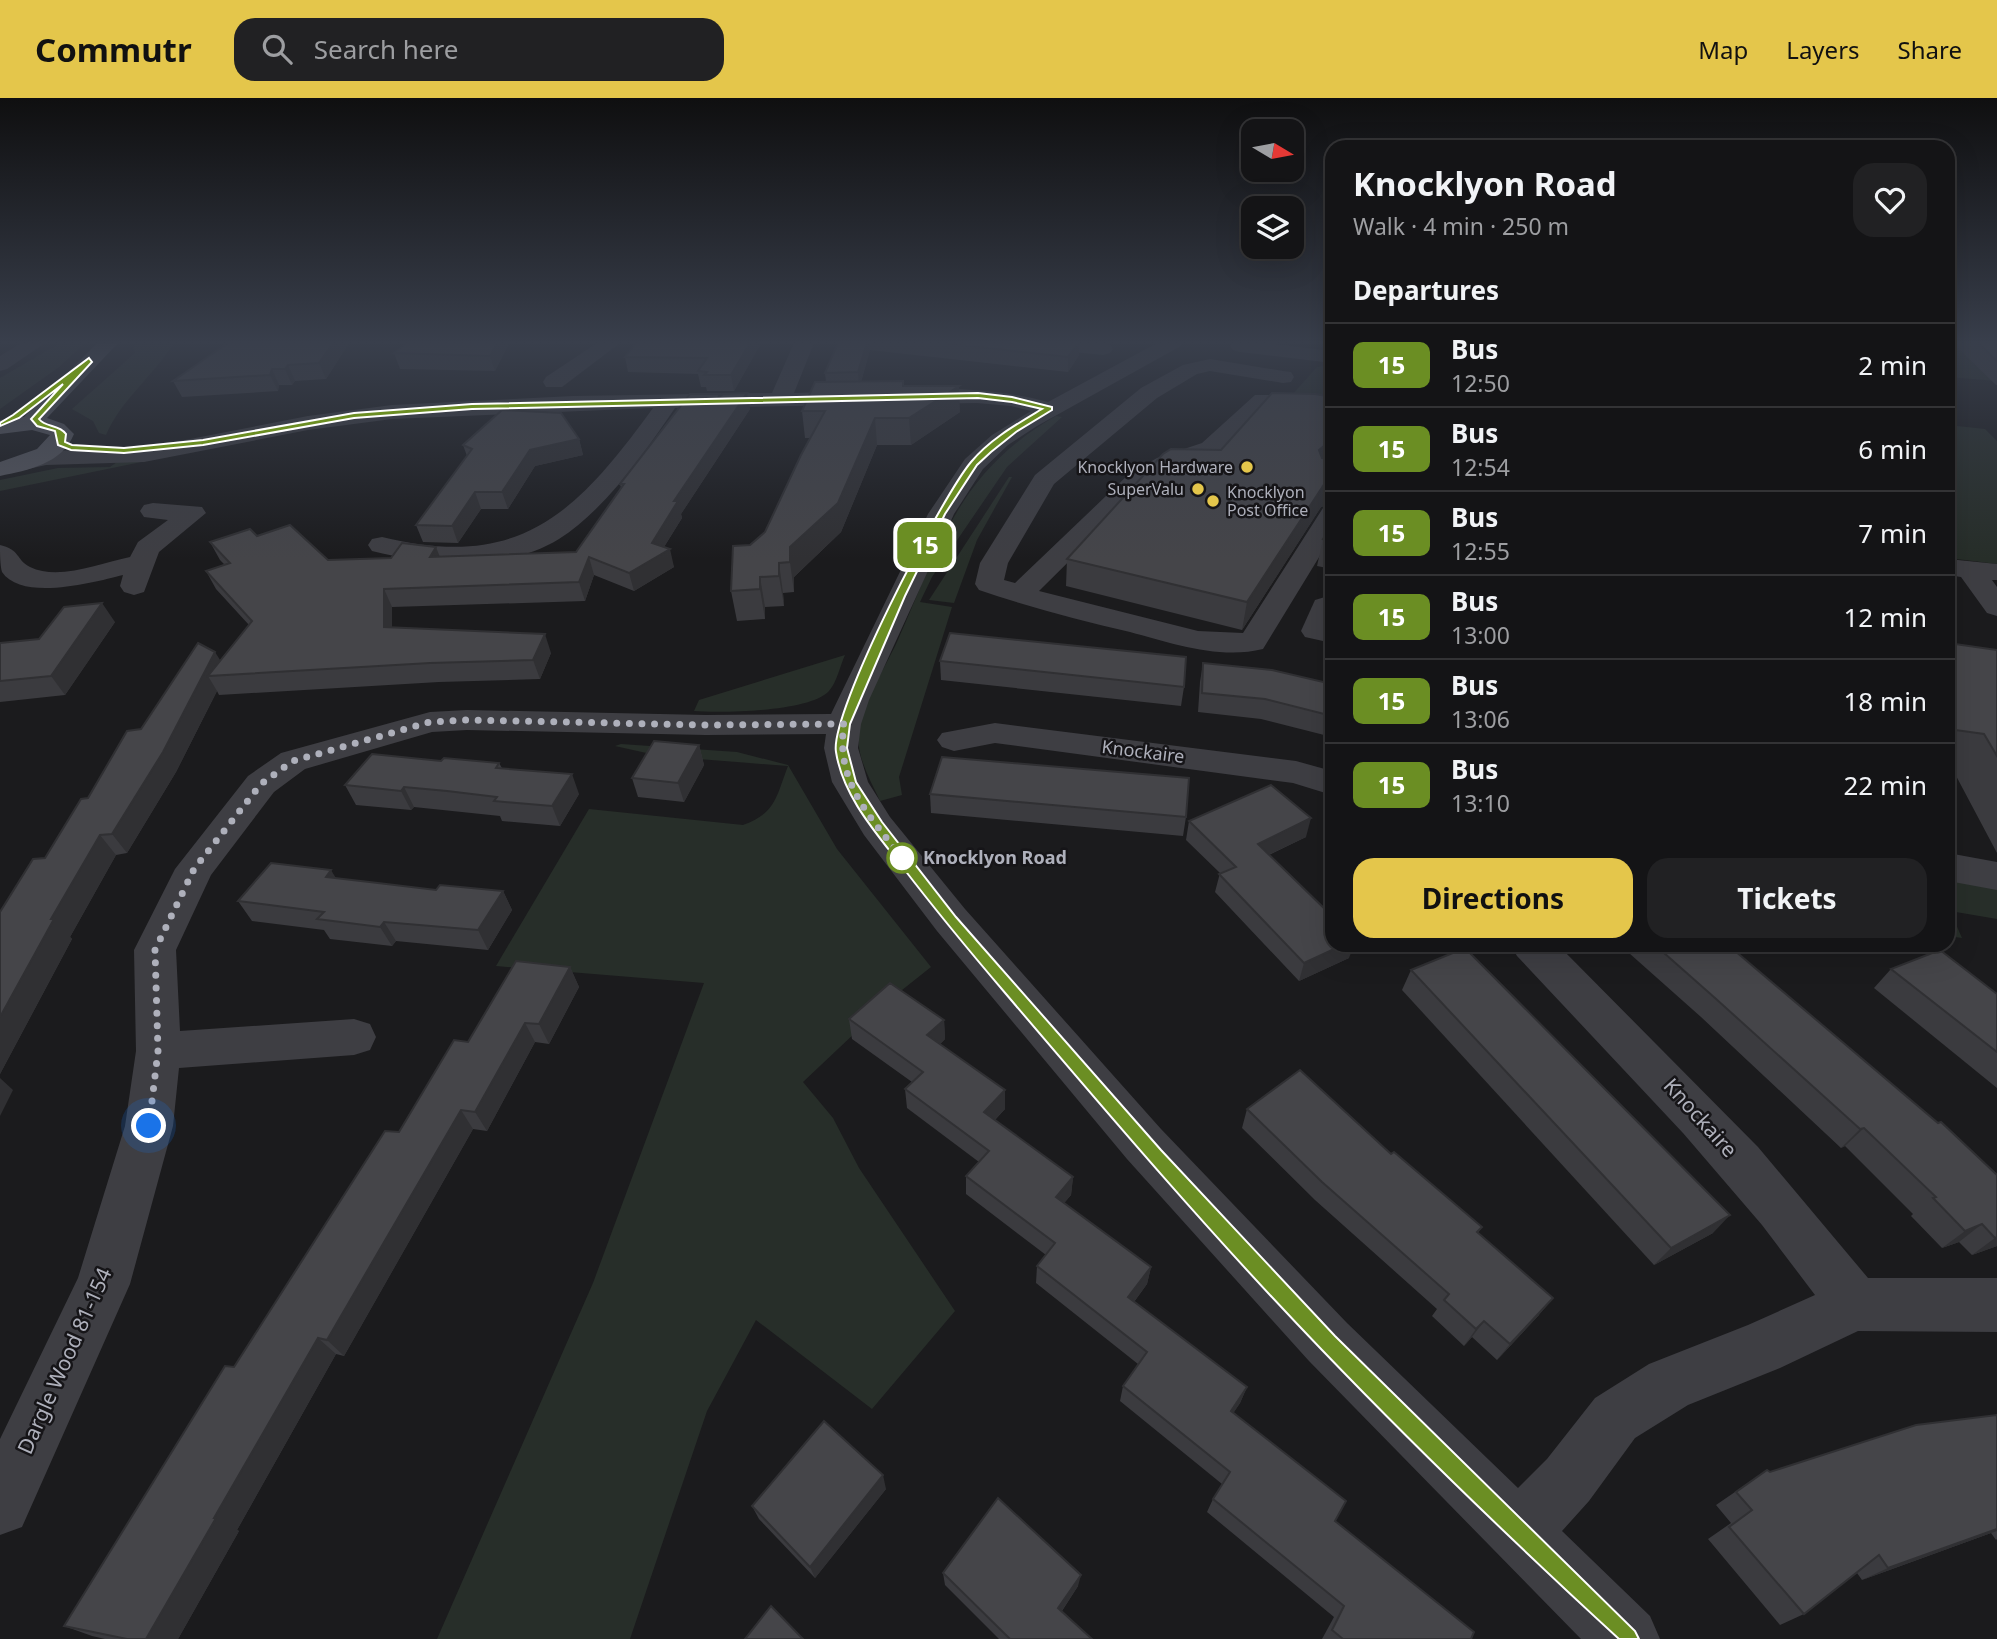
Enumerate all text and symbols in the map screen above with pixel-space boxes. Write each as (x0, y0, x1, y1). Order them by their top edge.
search box (234, 18, 724, 81)
text: Commutr (35, 27, 192, 72)
icon: search (258, 30, 296, 68)
text: Search here (314, 31, 458, 67)
text: Map (1698, 33, 1748, 66)
text: Layers (1786, 33, 1860, 66)
text: Share (1898, 33, 1962, 66)
north arrow (1241, 119, 1304, 182)
map controls (1241, 119, 1304, 259)
text: Knocklyon Road (1353, 161, 1617, 206)
button: heart (1853, 163, 1927, 237)
button: layers (1241, 196, 1304, 259)
text: Walk · 4 min · 250 m (1353, 210, 1569, 242)
text: Departures (1353, 272, 1499, 308)
text: Bus (1451, 331, 1498, 367)
text: 2 min (1858, 347, 1927, 383)
text: 15 (1378, 348, 1405, 381)
text: 12:50 (1451, 367, 1510, 399)
text: Bus (1451, 415, 1498, 451)
text: 6 min (1858, 431, 1927, 467)
text: 15 (1378, 432, 1405, 465)
text: 12:54 (1451, 451, 1510, 483)
place label: Knocklyon Hardware (1077, 456, 1233, 478)
marker: Knocklyon Hardware (1239, 459, 1255, 475)
place label: SuperValu (1108, 478, 1184, 500)
marker: SuperValu (1190, 481, 1206, 497)
place label: Knocklyon Post Office (1227, 481, 1308, 521)
marker: Knocklyon Post Office (1205, 493, 1221, 509)
text: Bus (1451, 499, 1498, 535)
text: 7 min (1858, 515, 1927, 551)
text: 15 (1378, 516, 1405, 549)
line badge: 15 (894, 522, 956, 568)
text: 15 (911, 528, 939, 561)
text: 12:55 (1451, 535, 1510, 567)
text: Bus (1451, 583, 1498, 619)
text: 12 min (1843, 599, 1927, 635)
text: 15 (1378, 600, 1405, 633)
text: 13:00 (1451, 619, 1510, 651)
text: Bus (1451, 667, 1498, 703)
text: 18 min (1843, 683, 1927, 719)
text: 15 (1378, 684, 1405, 717)
text: 13:06 (1451, 703, 1510, 735)
street label: Knockaire (1100, 734, 1186, 768)
text: Bus (1451, 751, 1498, 787)
text: 22 min (1843, 767, 1927, 803)
text: 15 (1378, 768, 1405, 801)
text: 13:10 (1451, 787, 1510, 819)
marker: Knocklyon Road (887, 843, 917, 873)
place label: Knocklyon Road (923, 845, 1067, 869)
button: Directions (1353, 858, 1633, 938)
button: Tickets (1647, 858, 1927, 938)
street label: Knockaire (1658, 1072, 1744, 1163)
your location (131, 1108, 166, 1143)
street label: Dargle Wood 81-154 (10, 1263, 118, 1458)

